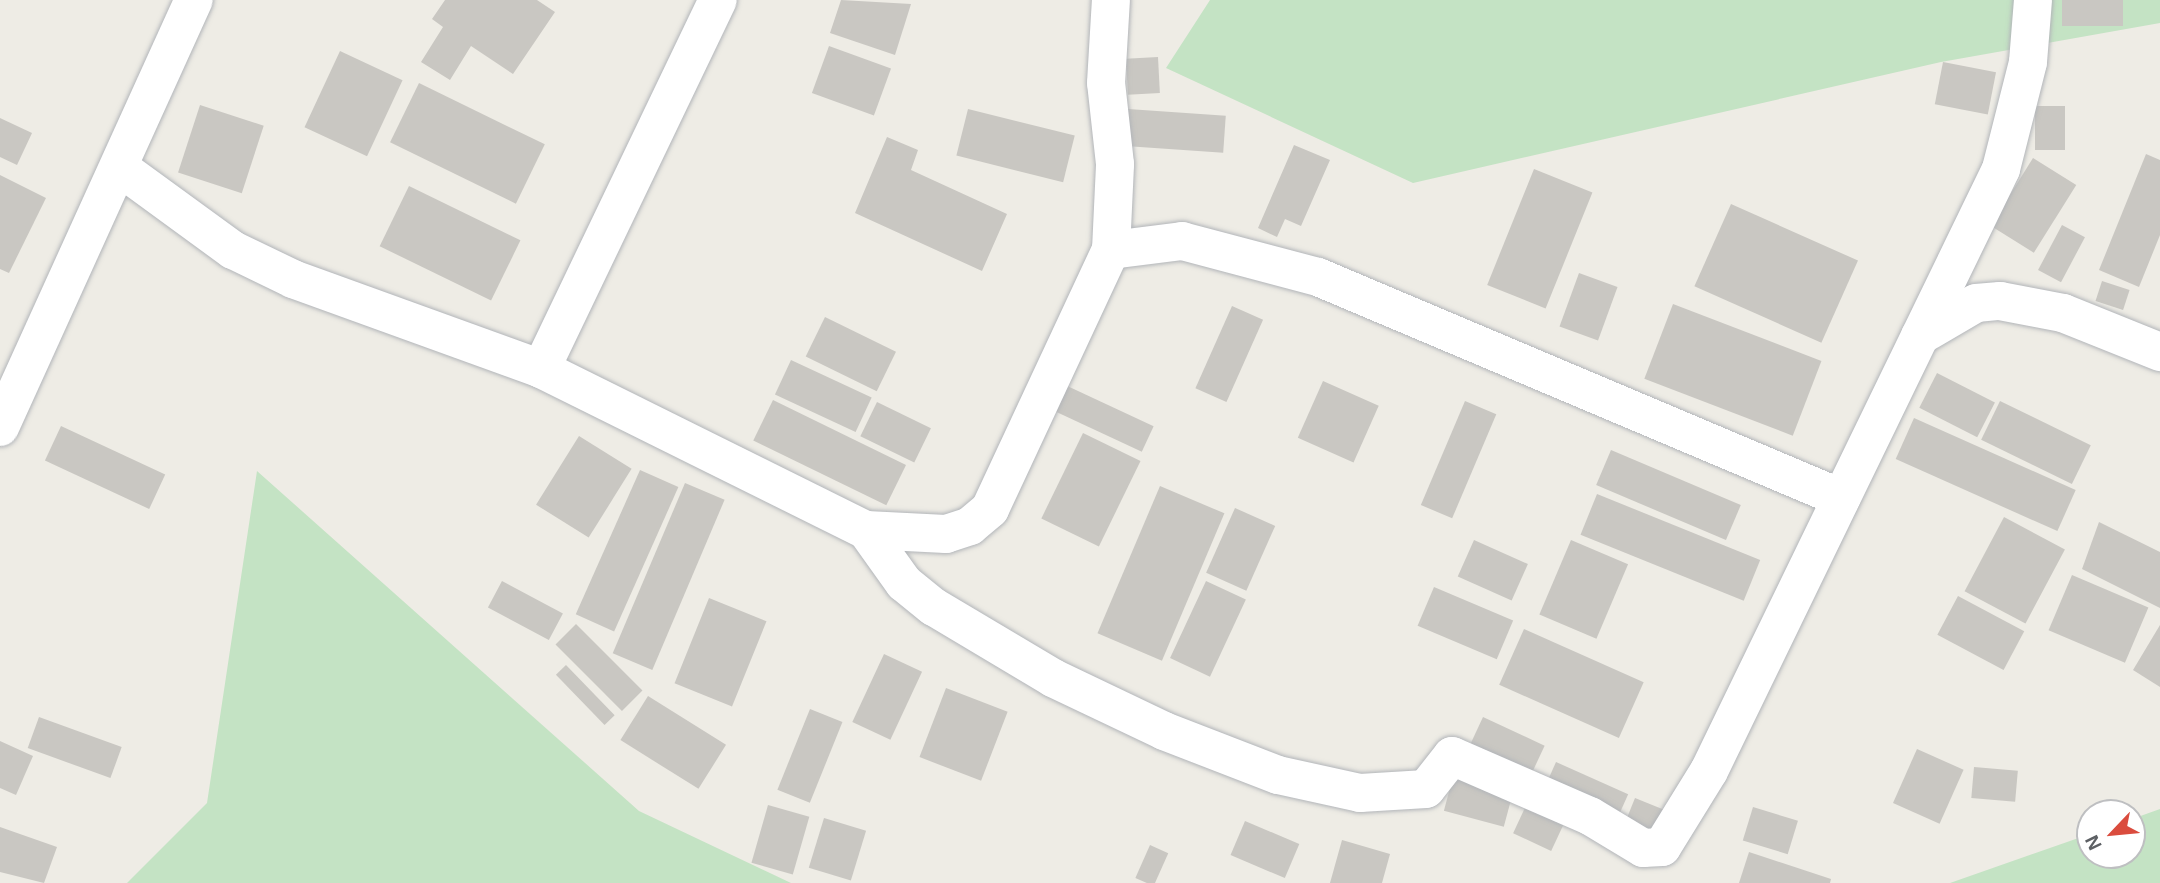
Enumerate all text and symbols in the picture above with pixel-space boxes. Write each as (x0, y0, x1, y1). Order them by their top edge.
north arrow (2076, 799, 2146, 869)
text: N (2081, 832, 2106, 853)

